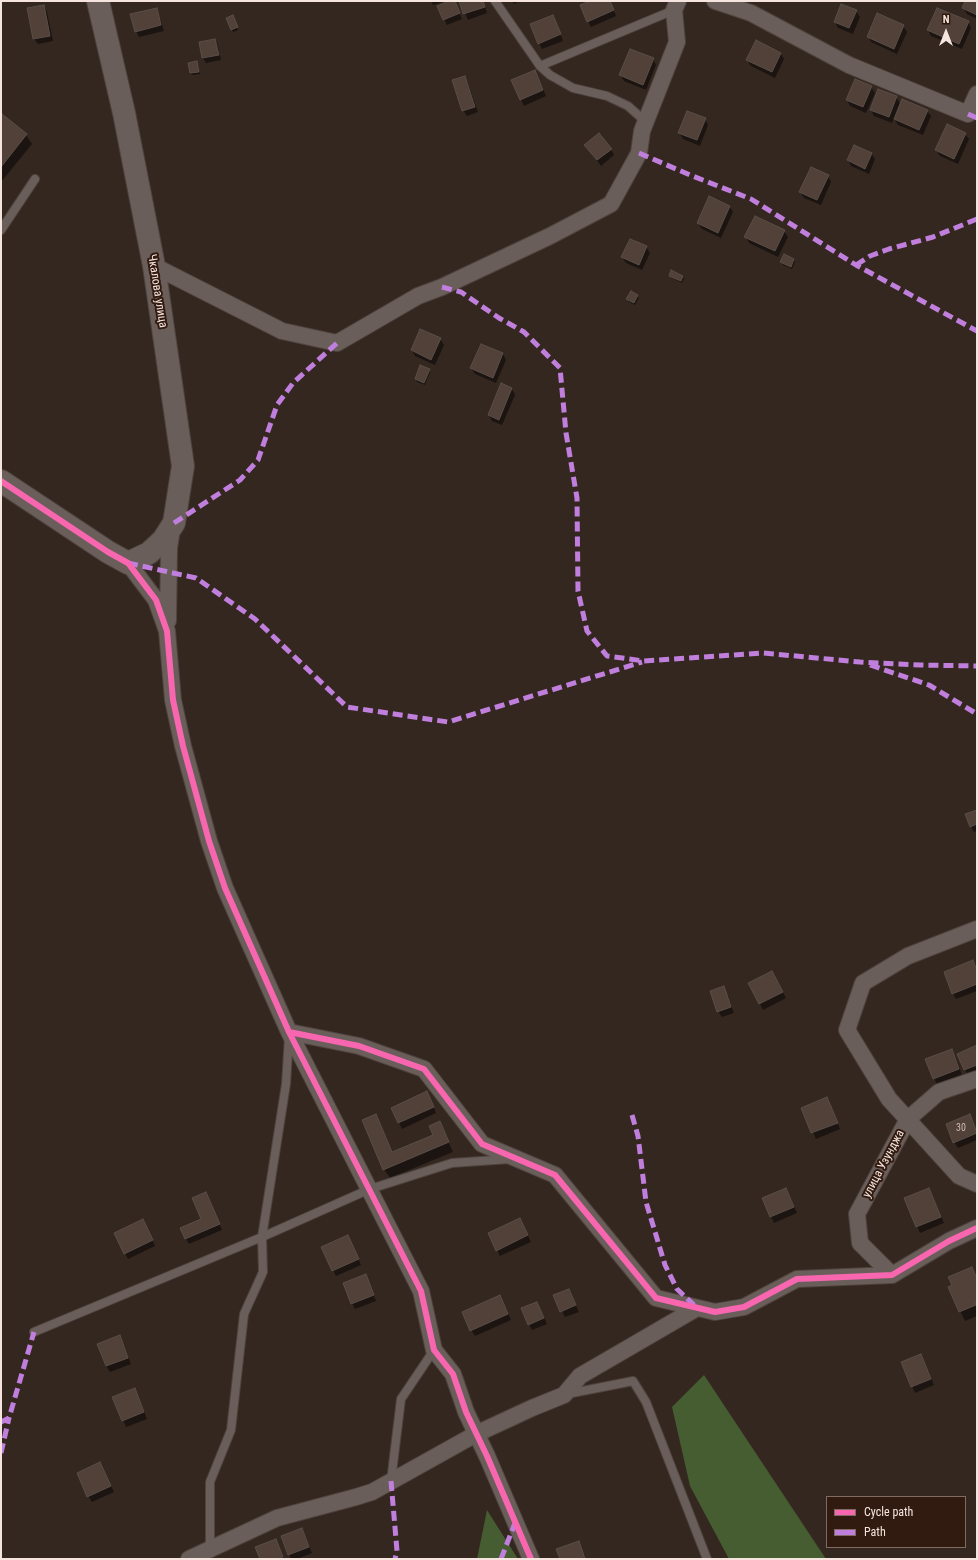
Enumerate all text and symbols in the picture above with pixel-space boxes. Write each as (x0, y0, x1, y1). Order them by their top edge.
north arrow (926, 12, 966, 52)
text: N (943, 13, 949, 26)
street label: Чкалова улица (144, 253, 170, 329)
house number: 30 (956, 1122, 966, 1134)
street label: улица Узунджа (860, 1128, 908, 1200)
legend (826, 1496, 966, 1548)
text: Cycle path (864, 1505, 913, 1519)
text: Path (864, 1525, 886, 1539)

